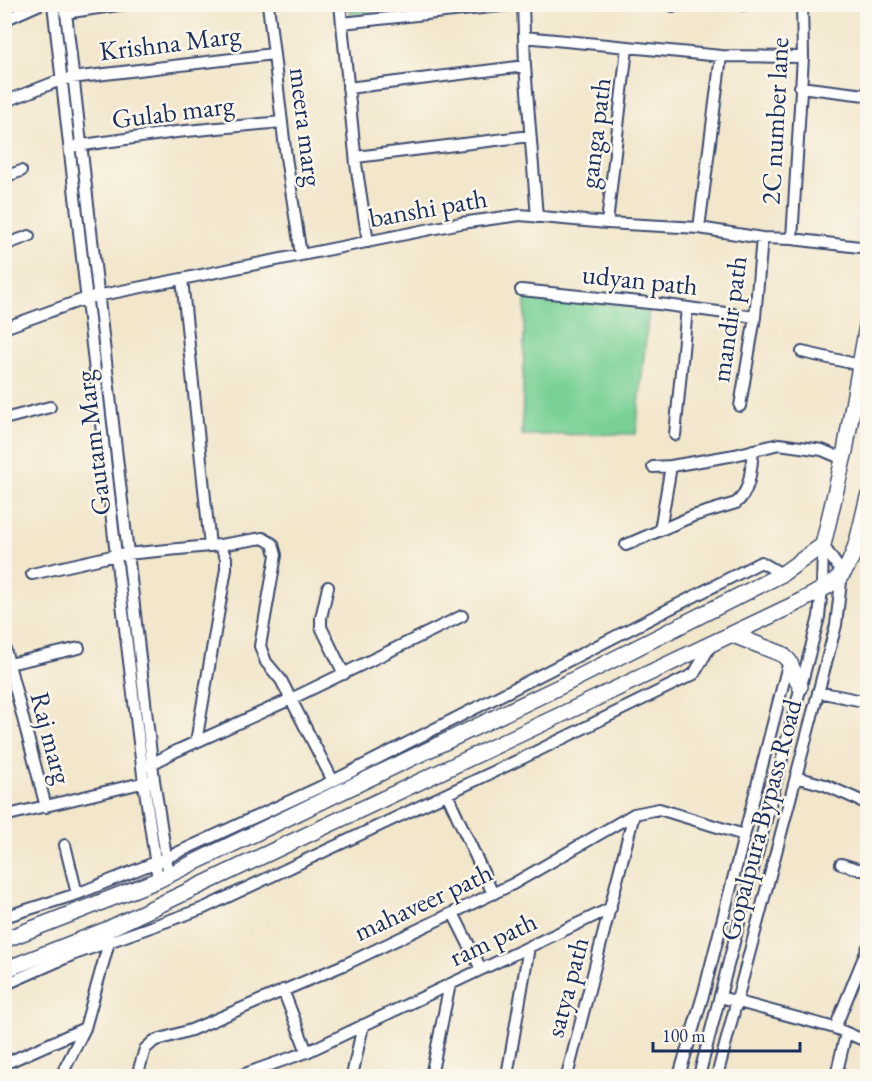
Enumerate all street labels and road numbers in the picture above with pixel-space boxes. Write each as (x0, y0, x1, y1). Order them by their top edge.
street label: Krishna Marg (97, 16, 243, 69)
street label: 2C number lane (753, 36, 796, 206)
street label: meera marg (282, 65, 331, 189)
street label: ganga path (570, 75, 619, 190)
street label: Gulab marg (110, 87, 236, 136)
street label: banshi path (366, 180, 490, 235)
street label: mandir path (702, 253, 755, 384)
street label: udyan path (580, 256, 700, 303)
street label: Gautam Marg (66, 368, 119, 517)
street label: Raj marg (22, 688, 81, 788)
street label: Gopalpura Bypass Road (711, 695, 810, 944)
street label: mahaveer path (348, 854, 498, 949)
street label: ram path (443, 903, 542, 974)
street label: satya path (536, 933, 597, 1041)

